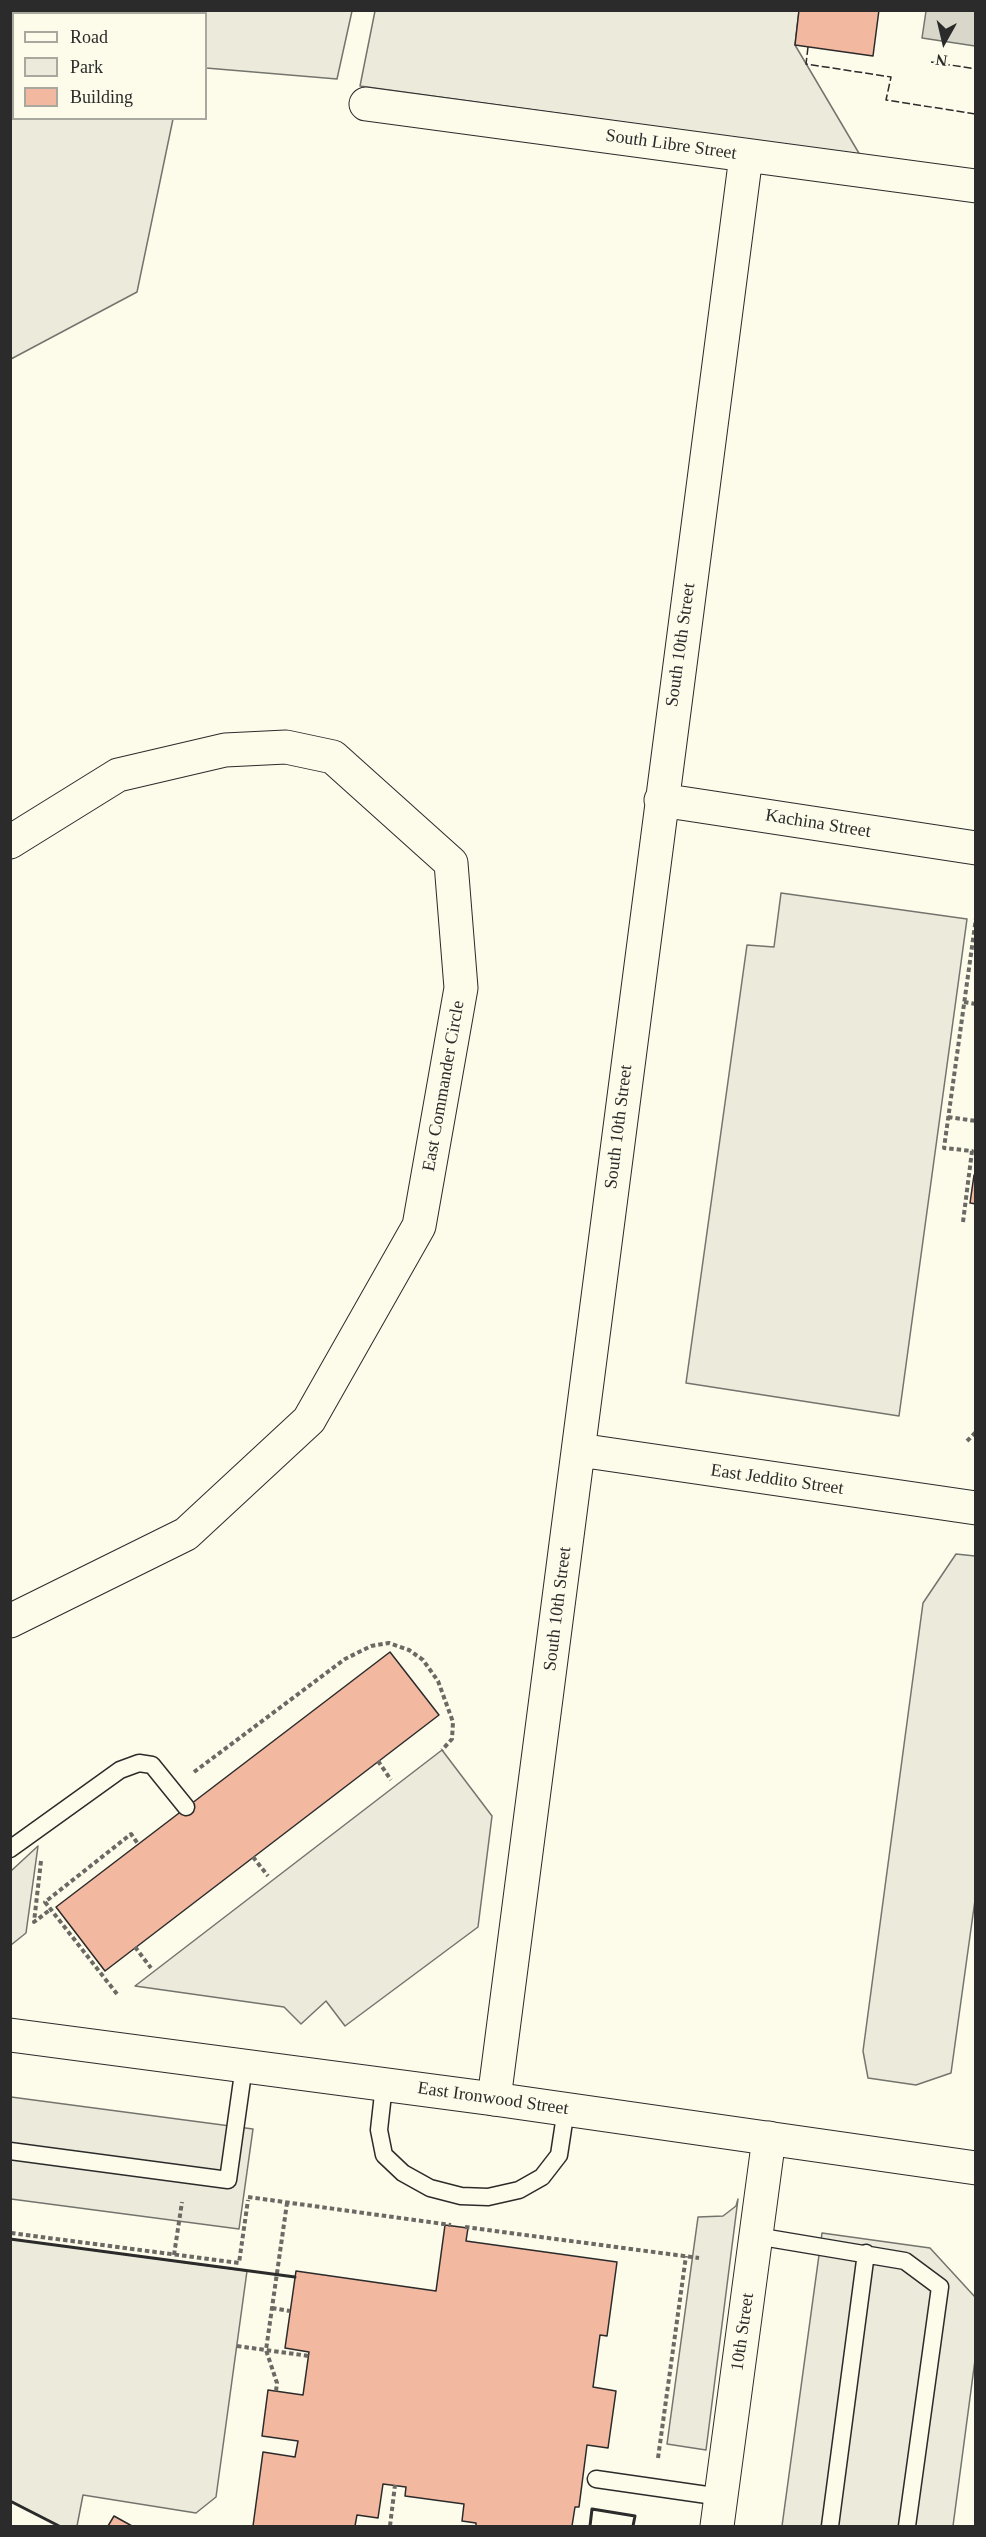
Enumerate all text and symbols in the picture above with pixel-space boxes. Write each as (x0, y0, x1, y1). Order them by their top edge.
legend (12, 12, 207, 120)
north arrow (914, 12, 974, 72)
text: Road (70, 27, 108, 47)
text: N (935, 51, 948, 70)
text: Park (70, 57, 103, 77)
text: Building (70, 87, 133, 107)
street label: South Libre Street (604, 125, 738, 165)
street label: South 10th Street (662, 582, 700, 708)
street label: Kachina Street (764, 805, 872, 843)
street label: East Commander Circle (418, 999, 470, 1173)
street label: South 10th Street (601, 1064, 637, 1190)
street label: East Jeddito Street (709, 1460, 845, 1500)
street label: South 10th Street (540, 1546, 576, 1672)
street label: East Ironwood Street (416, 2078, 570, 2120)
street label: 10th Street (727, 2292, 759, 2372)

